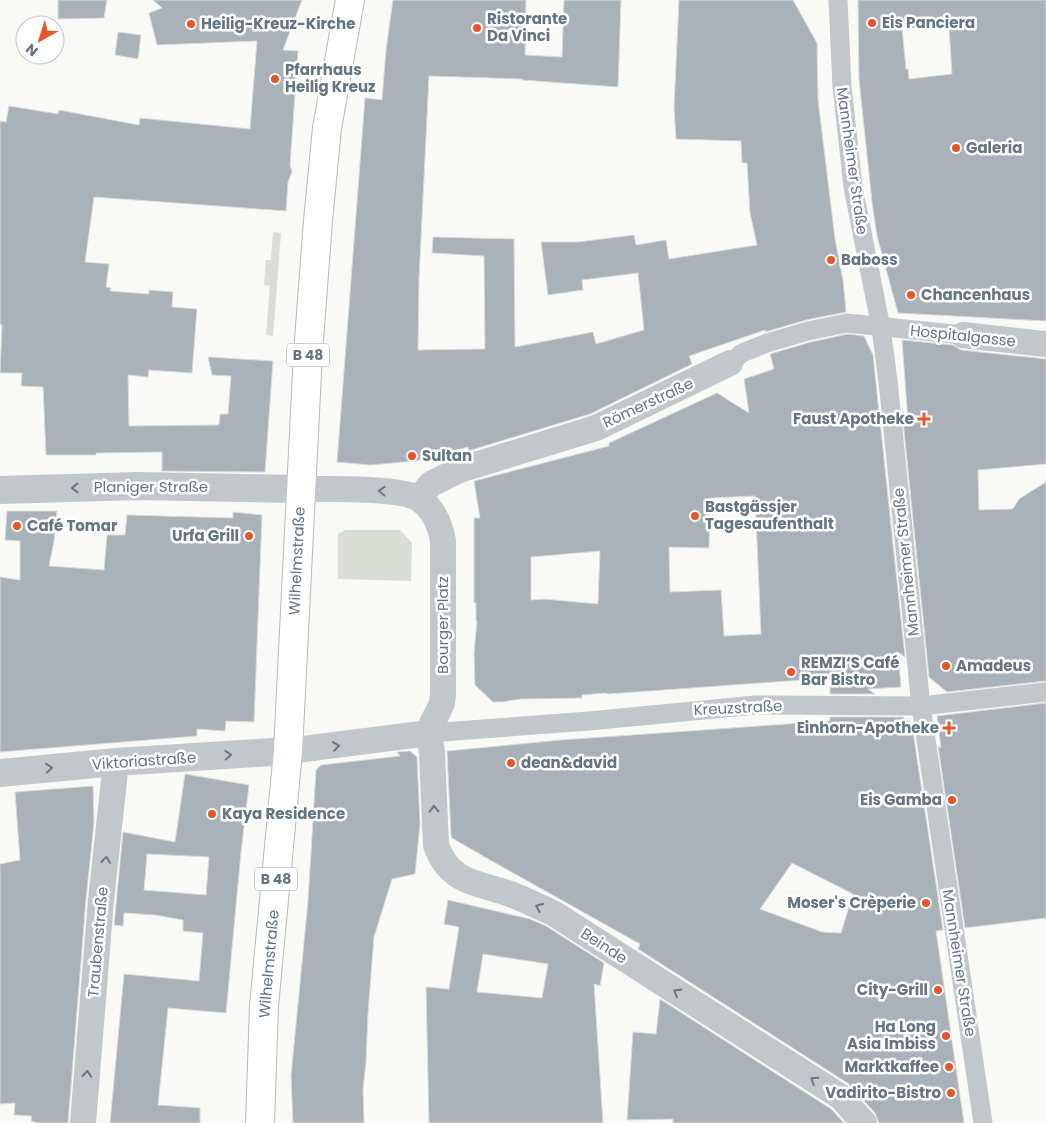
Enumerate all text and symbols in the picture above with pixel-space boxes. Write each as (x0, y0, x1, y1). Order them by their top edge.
place label: Ristorante Da Vinci (487, 8, 567, 46)
place label: Eis Panciera (882, 12, 975, 33)
place label: Heilig-Kreuz-Kirche (201, 13, 355, 34)
north arrow (15, 15, 65, 65)
marker: Eis Panciera (866, 17, 878, 29)
marker: Heilig-Kreuz-Kirche (185, 18, 197, 30)
marker: Ristorante Da Vinci (471, 22, 483, 34)
text: N (21, 39, 42, 61)
place label: Pfarrhaus Heilig Kreuz (285, 59, 376, 97)
marker: Pfarrhaus Heilig Kreuz (269, 73, 281, 85)
street label: Mannheimer Straße (832, 86, 873, 236)
place label: Galeria (966, 137, 1022, 158)
marker: Galeria (950, 142, 962, 154)
place label: Baboss (841, 249, 898, 270)
marker: Baboss (825, 254, 837, 266)
place label: Chancenhaus (921, 284, 1030, 305)
marker: Chancenhaus (905, 289, 917, 301)
street label: Hospitalgasse (909, 320, 1017, 351)
road number: B 48 (287, 344, 329, 366)
street label: Römerstraße (599, 372, 696, 433)
place label: Faust Apotheke (793, 408, 914, 429)
marker: Faust Apotheke (918, 413, 930, 425)
place label: Sultan (422, 445, 472, 466)
marker: Sultan (406, 450, 418, 462)
street label: Planiger Straße (94, 476, 208, 497)
one-way arrow (71, 483, 78, 493)
one-way arrow (377, 486, 385, 497)
street label: Mannheimer Straße (887, 487, 924, 637)
place label: Bastgässjer Tagesaufenthalt (705, 496, 834, 534)
street label: Wilhelmstraße (283, 506, 310, 616)
marker: Bastgässjer Tagesaufenthalt (689, 510, 701, 522)
place label: Café Tomar (27, 515, 118, 536)
marker: Café Tomar (11, 520, 23, 532)
place label: Urfa Grill (172, 525, 239, 546)
marker: Urfa Grill (243, 530, 255, 542)
street label: Bourger Platz (432, 576, 453, 674)
place label: REMZI‘S Café Bar Bistro (801, 652, 899, 690)
place label: Amadeus (956, 655, 1031, 676)
marker: Amadeus (940, 660, 952, 672)
marker: REMZI‘S Café Bar Bistro (785, 666, 797, 678)
street label: Kreuzstraße (693, 695, 783, 720)
place label: Einhorn-Apotheke (797, 717, 939, 738)
marker: Einhorn-Apotheke (943, 722, 955, 734)
one-way arrow (333, 741, 341, 752)
street label: Viktoriastraße (91, 746, 197, 775)
one-way arrow (224, 750, 232, 761)
place label: dean&david (521, 752, 617, 773)
marker: dean&david (505, 757, 517, 769)
one-way arrow (45, 763, 53, 774)
place label: Eis Gamba (860, 789, 942, 810)
marker: Eis Gamba (946, 794, 958, 806)
place label: Kaya Residence (222, 803, 345, 824)
one-way arrow (429, 804, 439, 812)
marker: Kaya Residence (206, 808, 218, 820)
one-way arrow (100, 856, 111, 864)
road number: B 48 (255, 868, 297, 891)
street label: Traubenstraße (82, 886, 113, 998)
street label: Mannheimer Straße (937, 888, 981, 1038)
place label: Moser's Crèperie (787, 892, 916, 913)
marker: Moser's Crèperie (920, 897, 932, 909)
one-way arrow (535, 903, 544, 913)
street label: Wilhelmstraße (253, 909, 284, 1019)
street label: Beinde (577, 923, 631, 968)
place label: City-Grill (857, 979, 928, 1000)
marker: City-Grill (932, 984, 944, 996)
one-way arrow (674, 989, 683, 999)
place label: Ha Long Asia Imbiss (847, 1016, 936, 1054)
marker: Ha Long Asia Imbiss (940, 1030, 952, 1042)
place label: Marktkaffee (845, 1056, 939, 1077)
marker: Marktkaffee (943, 1061, 955, 1073)
one-way arrow (81, 1070, 92, 1078)
one-way arrow (811, 1076, 820, 1086)
place label: Vadirito-Bistro (825, 1082, 941, 1103)
marker: Vadirito-Bistro (945, 1087, 957, 1099)

